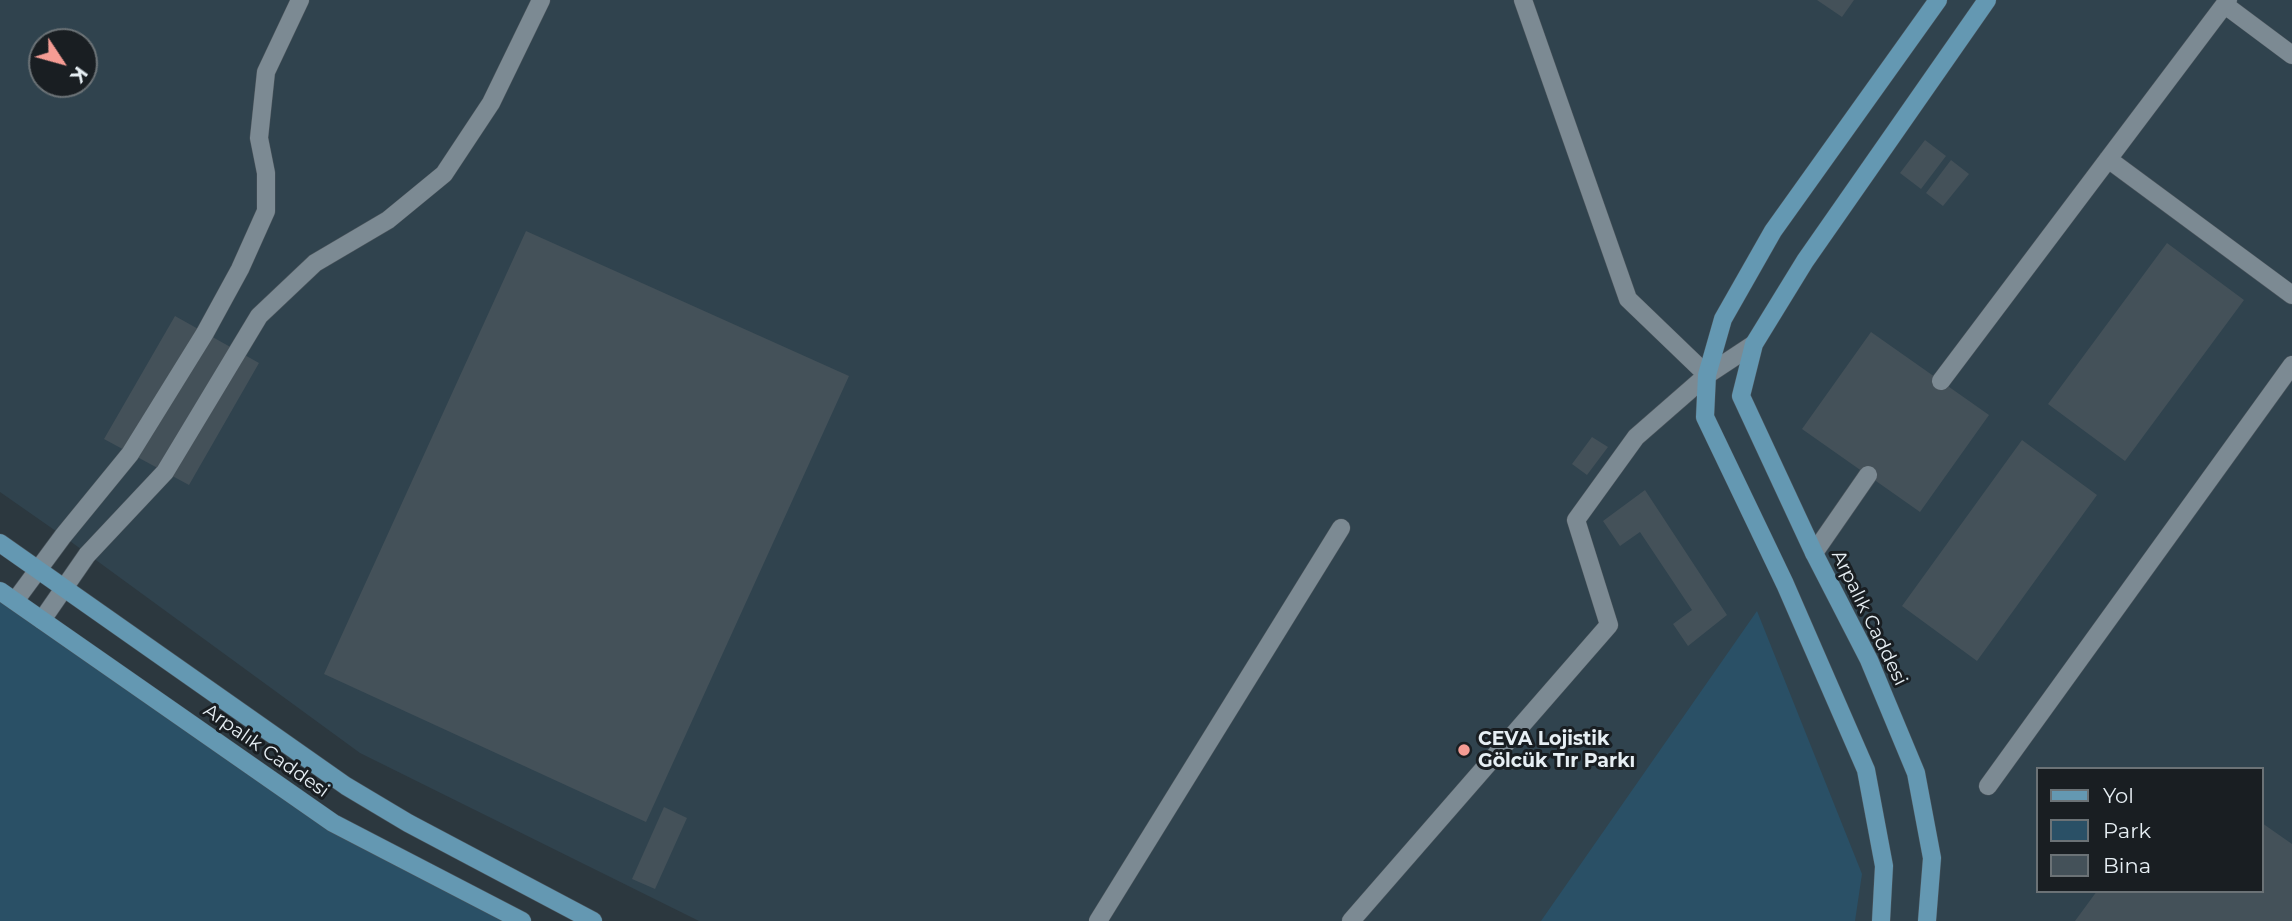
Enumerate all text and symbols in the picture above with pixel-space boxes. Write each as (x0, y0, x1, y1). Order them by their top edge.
north arrow (28, 28, 98, 98)
text: K (65, 62, 92, 87)
street label: Arpalık Caddesi (1826, 547, 1912, 689)
street label: Arpalık Caddesi (199, 699, 333, 803)
place label: CEVA Lojistik Gölcük Tır Parkı (1478, 728, 1635, 772)
marker: CEVA Lojistik Gölcük Tır Parkı (1456, 742, 1472, 758)
legend (2036, 767, 2264, 893)
text: Yol (2103, 783, 2134, 808)
text: Park (2103, 818, 2151, 843)
text: Bina (2103, 853, 2151, 878)

